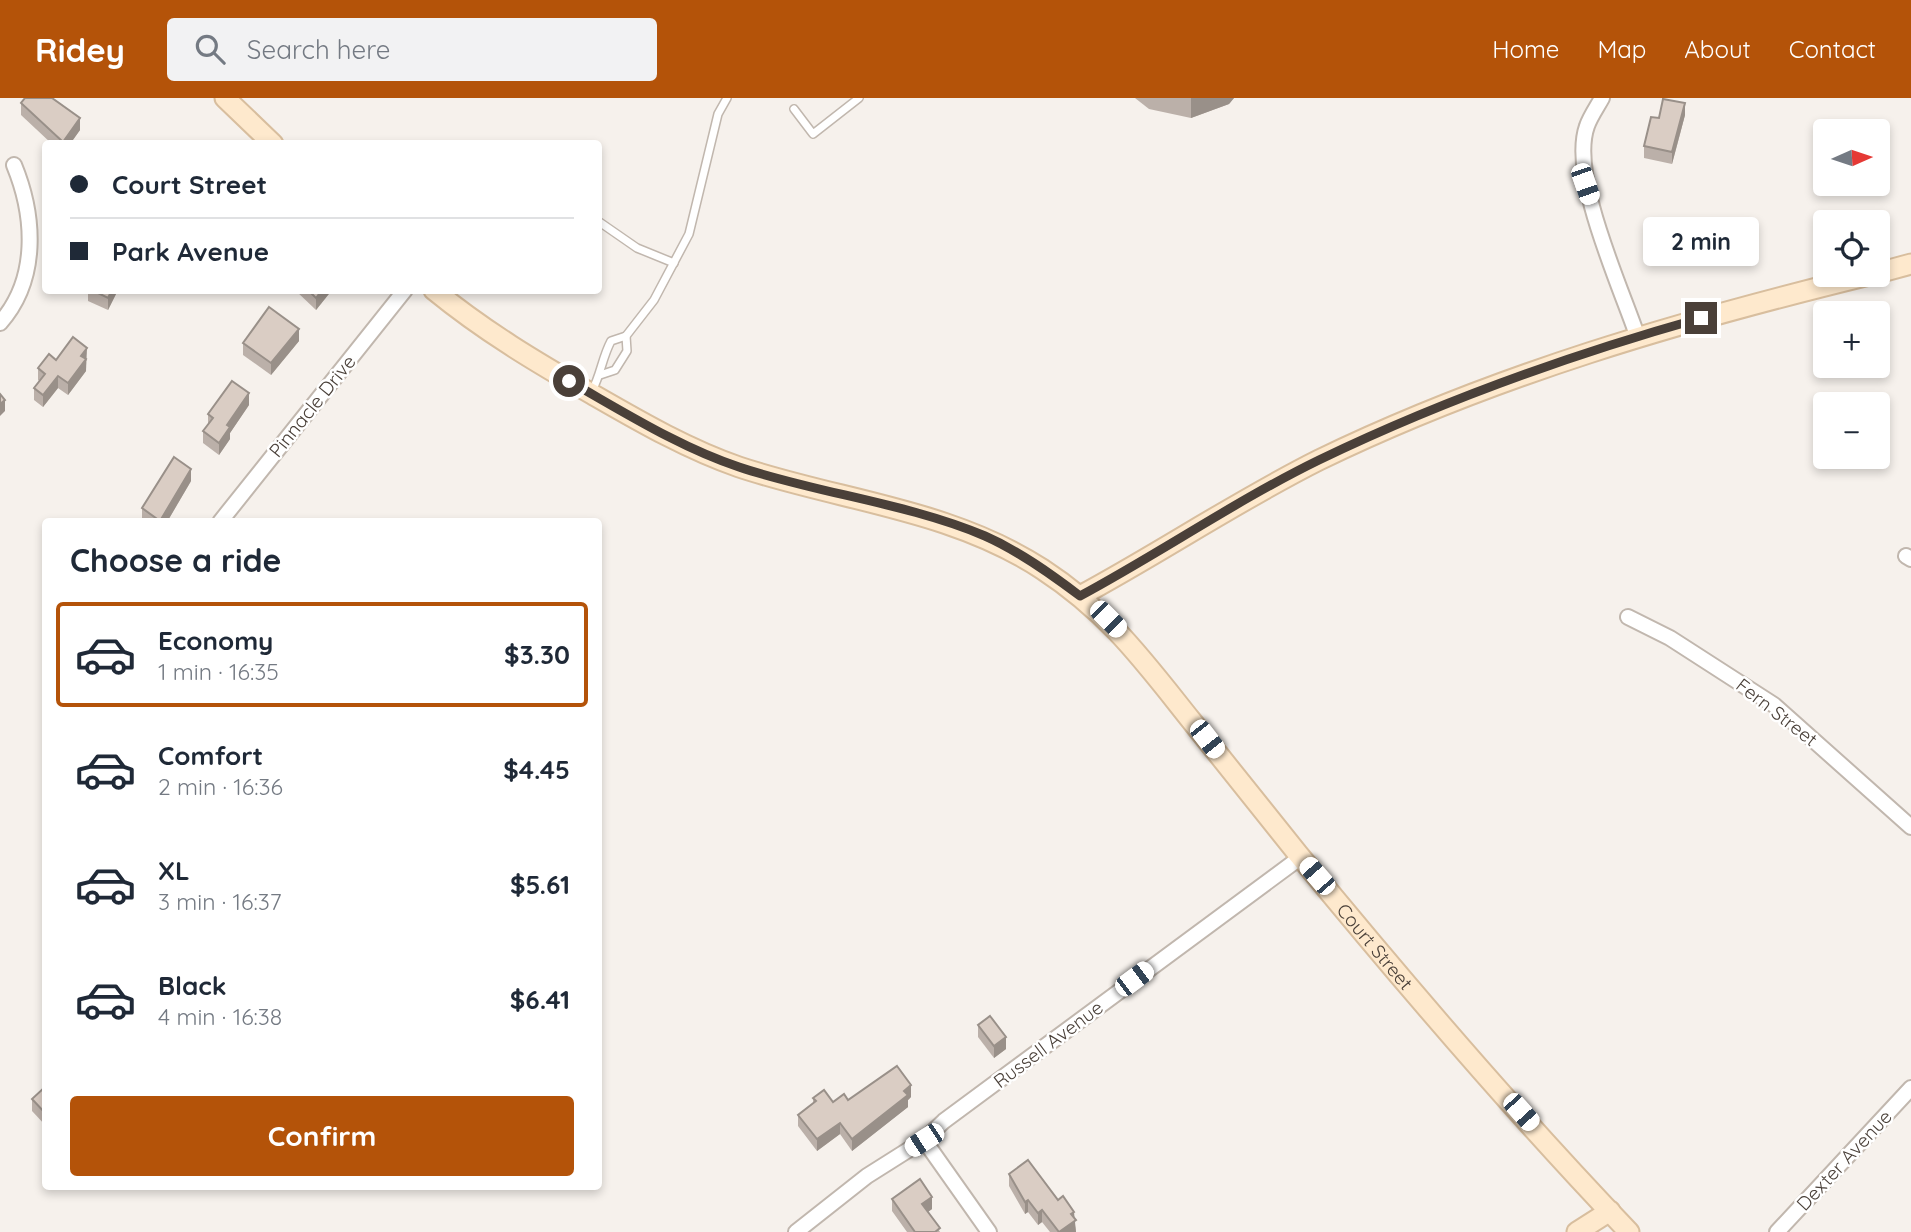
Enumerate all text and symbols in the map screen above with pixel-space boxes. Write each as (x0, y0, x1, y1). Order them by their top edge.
search box (167, 18, 657, 81)
text: Ridey (35, 29, 125, 70)
icon: search (191, 30, 229, 68)
text: Search here (247, 33, 390, 66)
text: Home (1492, 34, 1559, 64)
text: Map (1597, 34, 1646, 64)
text: About (1684, 34, 1751, 64)
text: Contact (1789, 34, 1876, 64)
north arrow (1813, 119, 1890, 196)
map controls (1813, 119, 1890, 469)
car (1569, 161, 1602, 207)
text: Court Street (112, 168, 267, 201)
button: locate (1813, 210, 1890, 287)
callout: 2 min (1643, 216, 1759, 266)
text: 2 min (1671, 227, 1731, 256)
text: Park Avenue (112, 235, 269, 268)
button: + (1813, 301, 1890, 378)
route end (1685, 302, 1717, 334)
street label: Pinnacle Drive (263, 350, 361, 462)
route start (553, 365, 585, 397)
button: − (1813, 392, 1890, 469)
text: Choose a ride (70, 540, 282, 580)
car (1086, 597, 1131, 641)
icon: car (74, 623, 137, 686)
text: Economy (158, 624, 273, 657)
text: $3.30 (504, 638, 570, 671)
text: 1 min · 16:35 (158, 657, 279, 686)
street label: Fern Street (1732, 673, 1822, 751)
car (1186, 716, 1229, 762)
icon: car (74, 738, 137, 801)
text: Comfort (158, 739, 263, 772)
text: $4.45 (503, 753, 570, 786)
text: 2 min · 16:36 (158, 772, 283, 801)
icon: car (74, 853, 137, 916)
car (1296, 853, 1339, 899)
text: XL (158, 854, 190, 887)
text: $5.61 (510, 868, 570, 901)
text: 3 min · 16:37 (158, 887, 282, 916)
street label: Court Street (1332, 898, 1418, 995)
car (1111, 958, 1158, 1000)
icon: car (74, 968, 137, 1031)
text: Black (158, 969, 227, 1002)
text: $6.41 (510, 983, 570, 1016)
street label: Russell Avenue (989, 995, 1107, 1093)
text: 4 min · 16:38 (158, 1002, 282, 1031)
car (1500, 1089, 1543, 1135)
button: Confirm (70, 1096, 574, 1176)
street label: Dexter Avenue (1791, 1105, 1897, 1215)
car (901, 1120, 948, 1160)

